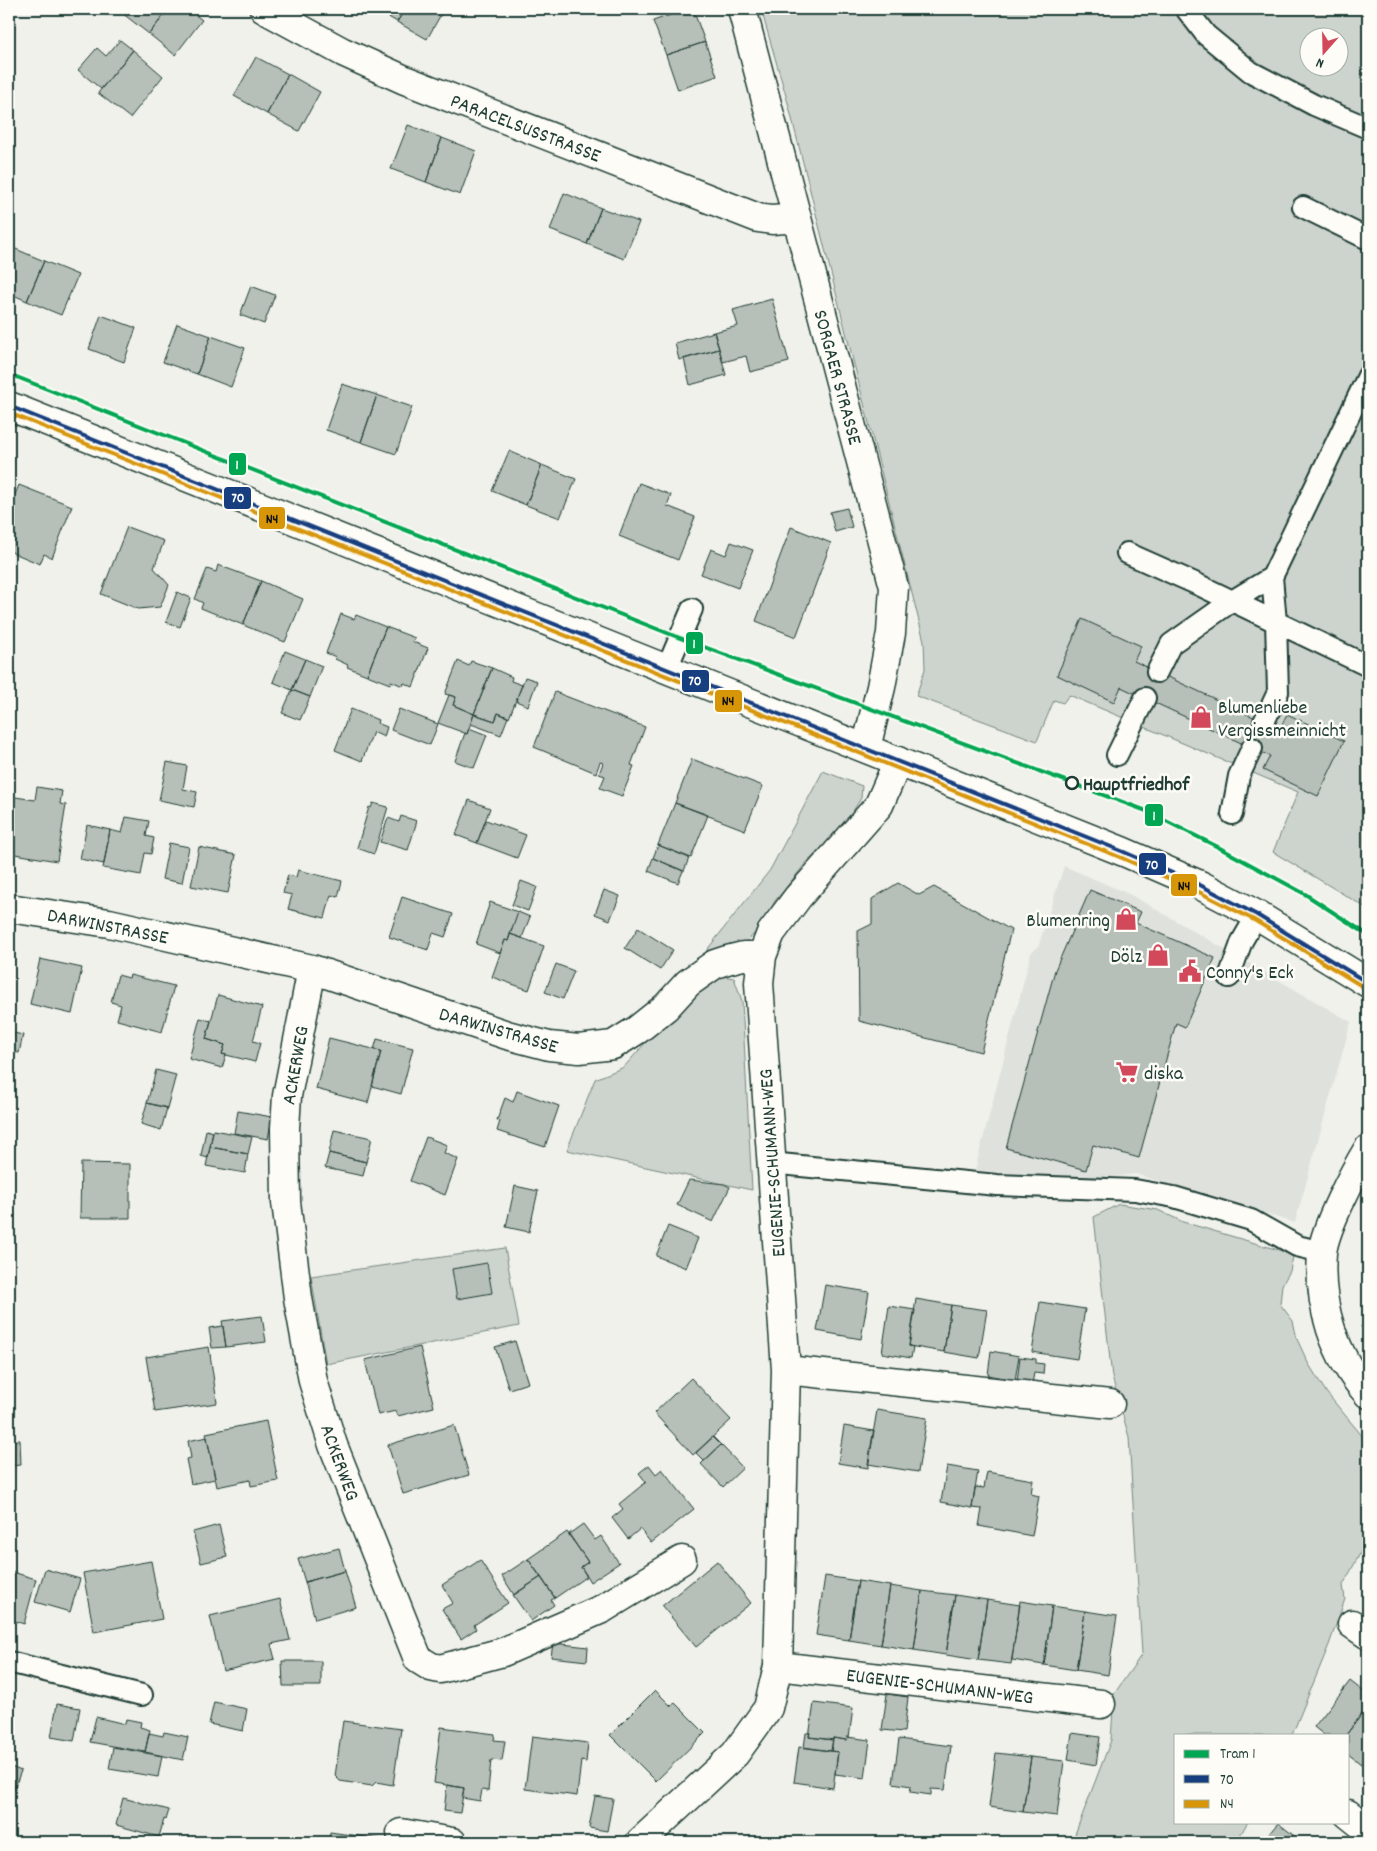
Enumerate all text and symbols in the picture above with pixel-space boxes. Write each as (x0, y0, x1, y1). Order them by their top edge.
north arrow (1300, 28, 1350, 78)
text: N (1313, 52, 1327, 73)
street label: PARACELSUSSTRASSE (446, 88, 604, 171)
street label: SORGAER STRASSE (805, 307, 868, 448)
line badge: 1 (228, 452, 247, 476)
text: 1 (235, 456, 239, 476)
line badge: 70 (223, 486, 252, 510)
text: 70 (232, 489, 245, 509)
line badge: N4 (258, 506, 286, 530)
text: N4 (266, 510, 279, 530)
line badge: 1 (685, 631, 704, 655)
text: 1 (692, 635, 696, 655)
line badge: 70 (681, 669, 710, 693)
text: 70 (689, 672, 702, 692)
line badge: N4 (714, 689, 743, 713)
text: N4 (722, 692, 735, 712)
place label: Blumenliebe Vergissmeinnicht (1218, 695, 1346, 746)
shop icon: Blumenliebe Vergissmeinnicht (1188, 704, 1214, 730)
place label: Hauptfriedhof (1083, 772, 1190, 800)
marker: Hauptfriedhof (1065, 776, 1079, 790)
line badge: 1 (1144, 803, 1164, 827)
text: 1 (1152, 807, 1156, 827)
line badge: 70 (1138, 852, 1167, 876)
text: 70 (1146, 856, 1159, 876)
line badge: N4 (1170, 873, 1198, 897)
text: N4 (1178, 877, 1191, 897)
street label: DARWINSTRASSE (45, 902, 170, 953)
shop icon: Blumenring (1113, 906, 1139, 932)
place label: Blumenring (1026, 908, 1110, 936)
shop icon: Dölz (1145, 942, 1171, 968)
place label: Dölz (1110, 944, 1142, 972)
public building icon: Conny's Eck (1177, 958, 1203, 984)
place label: Conny's Eck (1206, 960, 1294, 988)
street label: DARWINSTRASSE (435, 1002, 561, 1062)
street label: ACKERWEG (276, 1024, 318, 1107)
supermarket icon: diska (1114, 1059, 1140, 1085)
place label: diska (1144, 1061, 1184, 1089)
street label: EUGENIE-SCHUMANN-WEG (753, 1068, 795, 1258)
street label: ACKERWEG (311, 1421, 365, 1505)
street label: EUGENIE-SCHUMANN-WEG (844, 1663, 1035, 1713)
legend (1174, 1734, 1350, 1824)
text: Tram 1 (1220, 1744, 1256, 1766)
text: 70 (1220, 1770, 1234, 1792)
text: N4 (1220, 1794, 1234, 1816)

